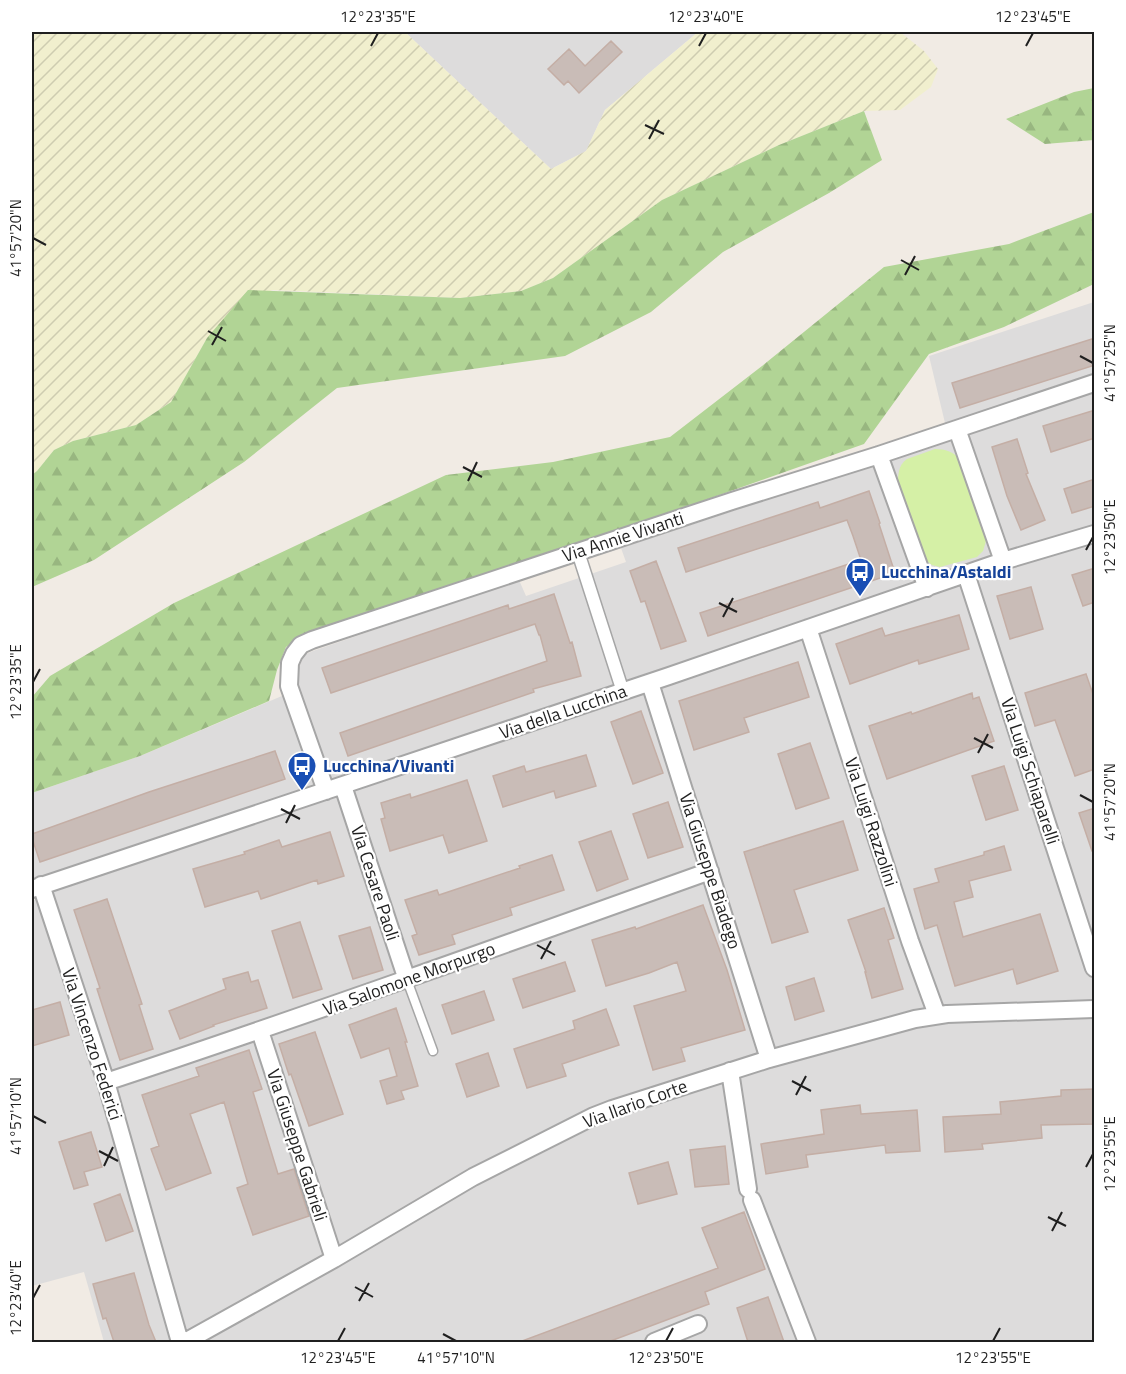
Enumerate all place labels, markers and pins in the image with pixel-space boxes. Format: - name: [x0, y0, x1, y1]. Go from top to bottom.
- bus stop icon: Lucchina/Astaldi: [844, 556, 876, 598]
- place label: Lucchina/Astaldi: [881, 558, 1011, 585]
- bus stop icon: Lucchina/Vivanti: [286, 750, 318, 792]
- place label: Lucchina/Vivanti: [323, 752, 454, 779]

